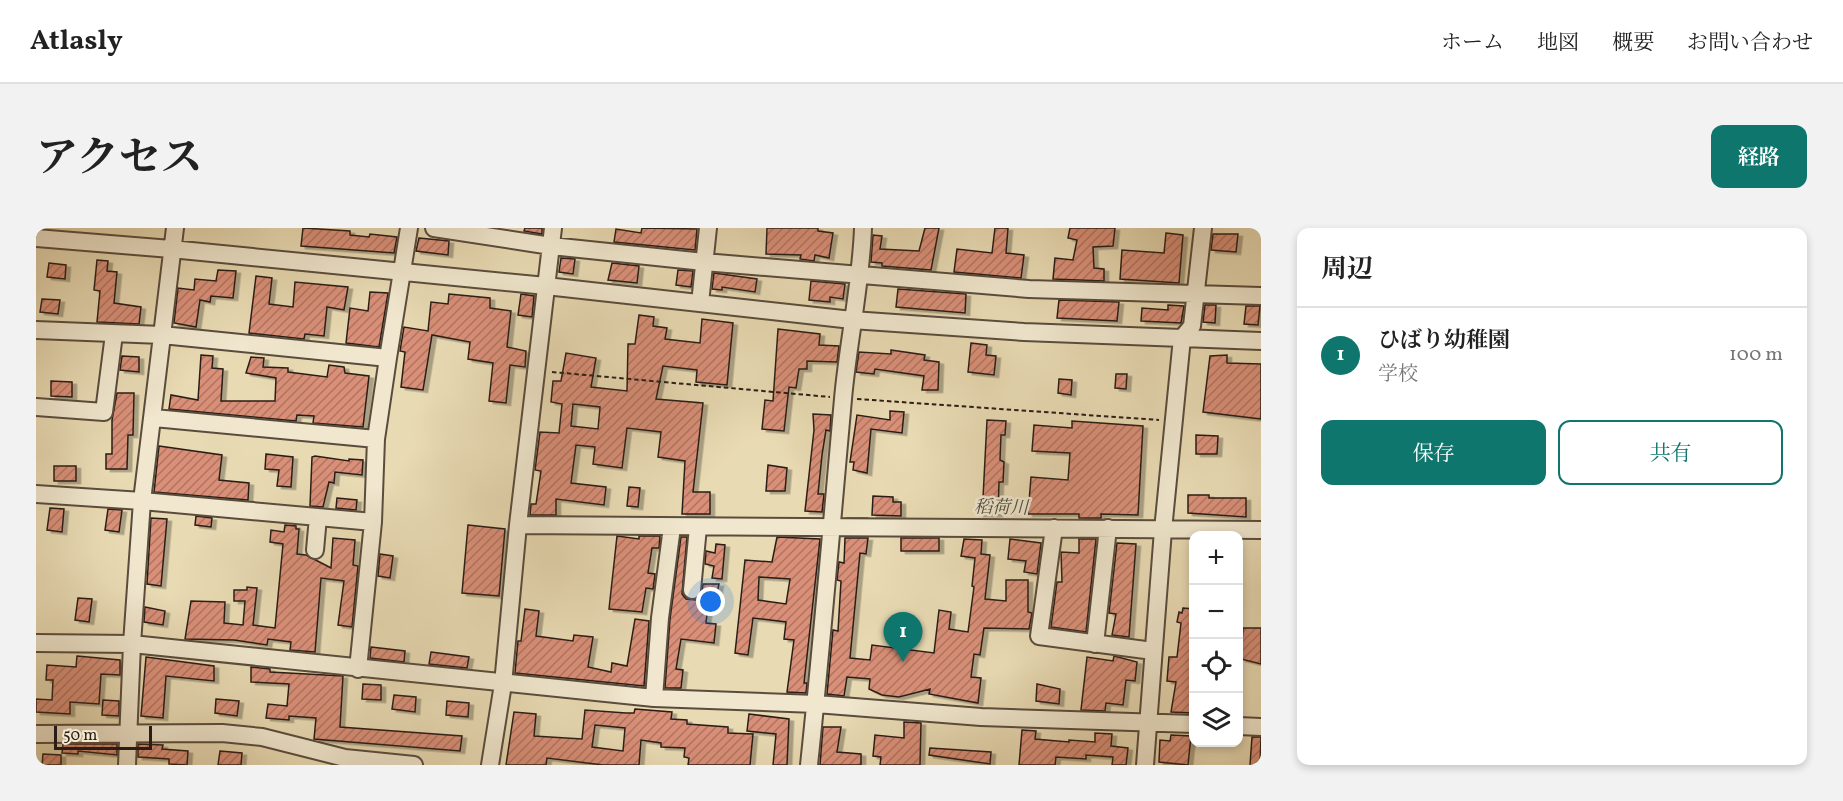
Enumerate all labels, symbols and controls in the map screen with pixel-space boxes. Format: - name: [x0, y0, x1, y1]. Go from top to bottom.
- text: Atlasly: [30, 22, 123, 61]
- text: ホーム: [1441, 29, 1504, 58]
- text: 地図: [1537, 29, 1579, 58]
- text: 概要: [1612, 29, 1654, 58]
- text: お問い合わせ: [1687, 29, 1813, 58]
- button: 経路: [1711, 125, 1807, 188]
- text: アクセス: [36, 131, 203, 190]
- text: 周辺: [1321, 252, 1373, 288]
- text: ひばり幼稚園: [1378, 326, 1510, 357]
- text: 1: [1336, 341, 1345, 369]
- text: 100 m: [1729, 341, 1783, 369]
- text: 学校: [1378, 361, 1418, 389]
- button: 保存: [1321, 420, 1546, 485]
- button: 共有: [1558, 420, 1783, 485]
- water label: 稻荷川: [974, 496, 1030, 522]
- map controls: [1189, 531, 1243, 747]
- button: +: [1189, 531, 1243, 585]
- button: −: [1189, 585, 1243, 639]
- your location: [696, 587, 725, 616]
- pin: 1: [884, 612, 922, 662]
- button: locate: [1189, 639, 1243, 693]
- button: layers: [1189, 693, 1243, 747]
- scale bar: [54, 723, 152, 750]
- text: 50 m: [63, 725, 97, 747]

